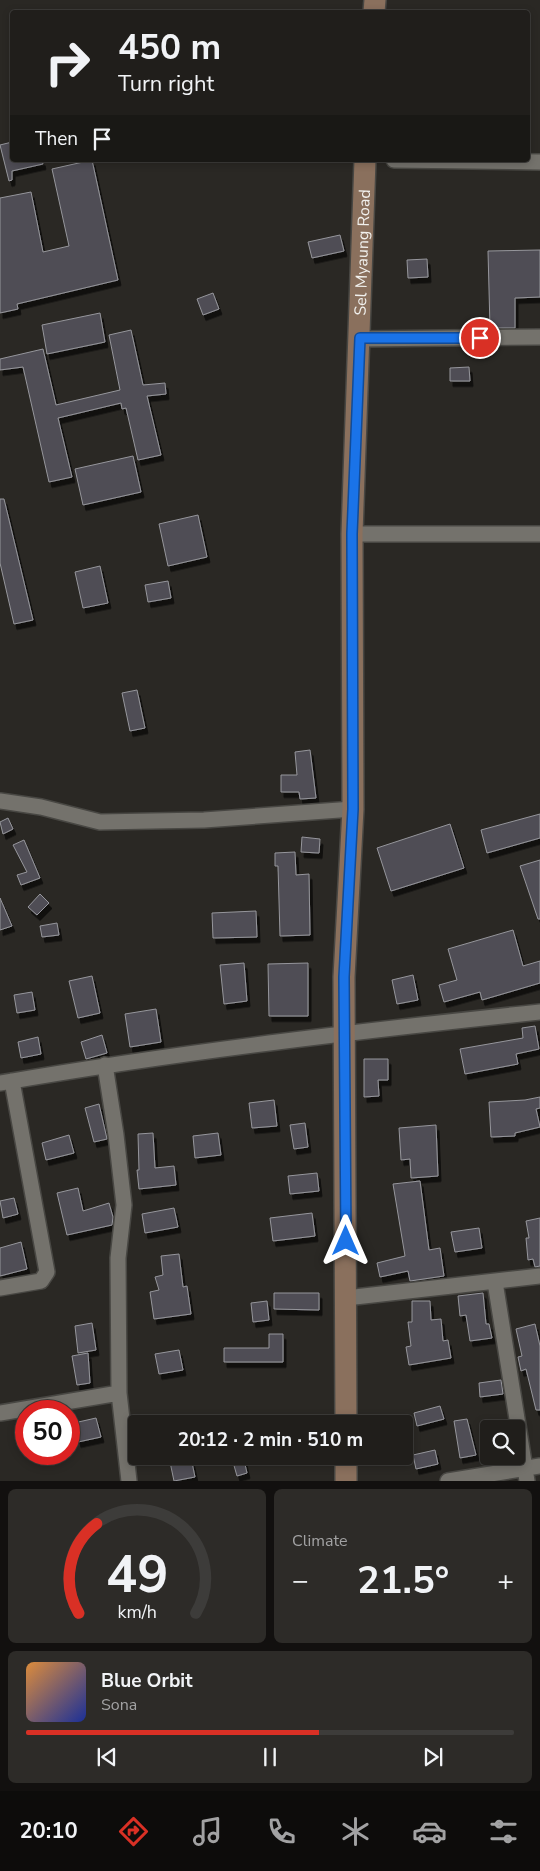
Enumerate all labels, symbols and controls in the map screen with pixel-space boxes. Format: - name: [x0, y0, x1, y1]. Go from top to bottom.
- text: 450 m: [118, 24, 221, 71]
- icon: right: [35, 30, 100, 95]
- text: Turn right: [118, 69, 214, 99]
- icon: arrive: [88, 125, 116, 153]
- text: Then: [35, 126, 78, 152]
- street label: Sel Myaung Road: [350, 189, 376, 316]
- pin: [459, 317, 501, 359]
- icon: arrive: [466, 324, 494, 352]
- position arrow: [319, 1214, 371, 1266]
- speed limit sign: 50: [15, 1400, 80, 1465]
- map controls: [480, 1420, 525, 1465]
- button: search: [480, 1420, 525, 1465]
- text: 20:12 · 2 min · 510 m: [178, 1427, 363, 1453]
- text: Climate: [292, 1530, 347, 1552]
- text: 49: [106, 1539, 168, 1610]
- text: 21.5°: [357, 1555, 449, 1606]
- text: −: [292, 1562, 309, 1600]
- text: +: [497, 1562, 514, 1600]
- text: km/h: [117, 1600, 157, 1624]
- text: Blue Orbit: [101, 1668, 192, 1694]
- text: Sona: [101, 1694, 137, 1716]
- icon: previous: [93, 1743, 121, 1771]
- icon: pause: [256, 1743, 284, 1771]
- icon: next: [419, 1743, 447, 1771]
- icon: directions: [116, 1814, 151, 1849]
- icon: music: [190, 1814, 225, 1849]
- icon: phone: [264, 1814, 299, 1849]
- icon: climate: [338, 1814, 373, 1849]
- icon: car: [412, 1814, 447, 1849]
- icon: filters: [486, 1814, 521, 1849]
- text: 20:10: [19, 1816, 78, 1846]

